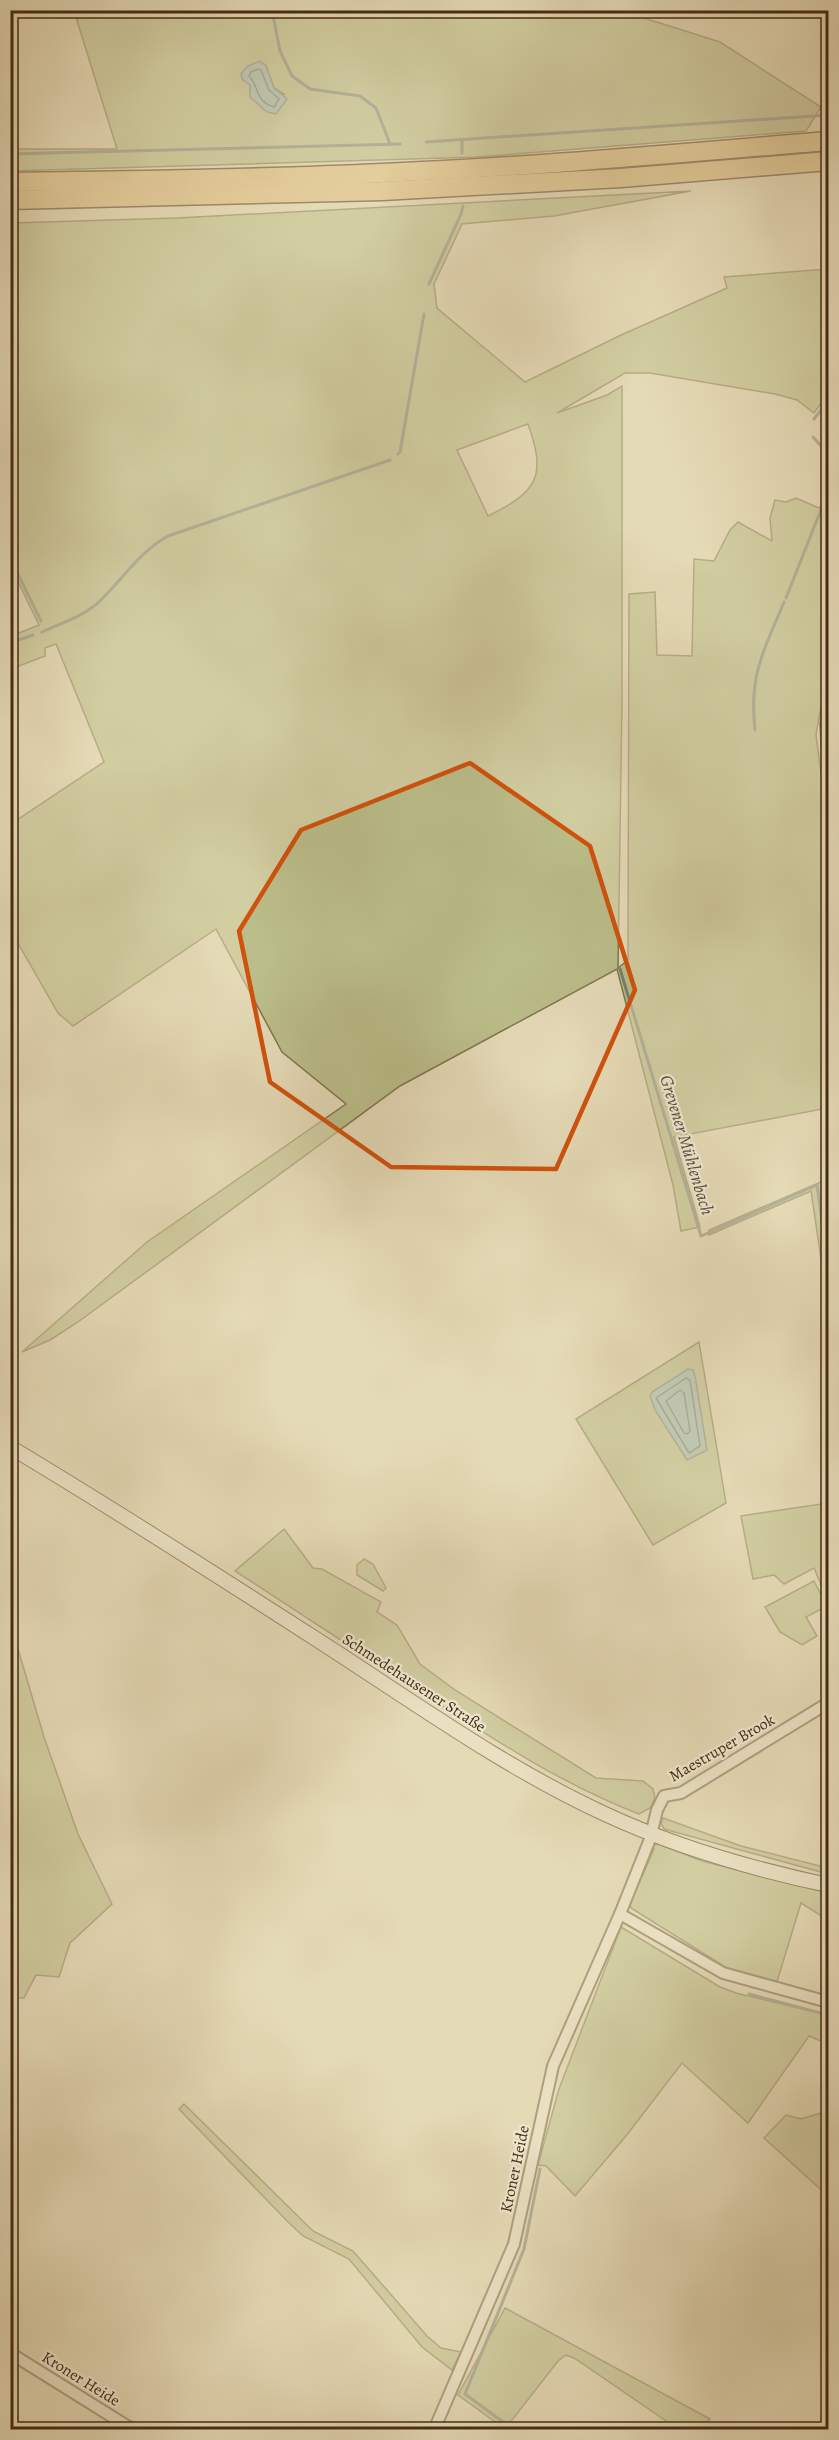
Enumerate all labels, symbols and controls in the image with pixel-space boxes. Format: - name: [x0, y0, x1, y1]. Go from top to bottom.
- water label: Grevener Mühlenbach: [654, 1072, 720, 1218]
- street label: Schmedehausener Straße: [338, 1628, 490, 1738]
- street label: Maestruper Brook: [665, 1709, 779, 1787]
- street label: Kroner Heide: [495, 2123, 535, 2215]
- street label: Kroner Heide: [38, 2346, 124, 2412]

